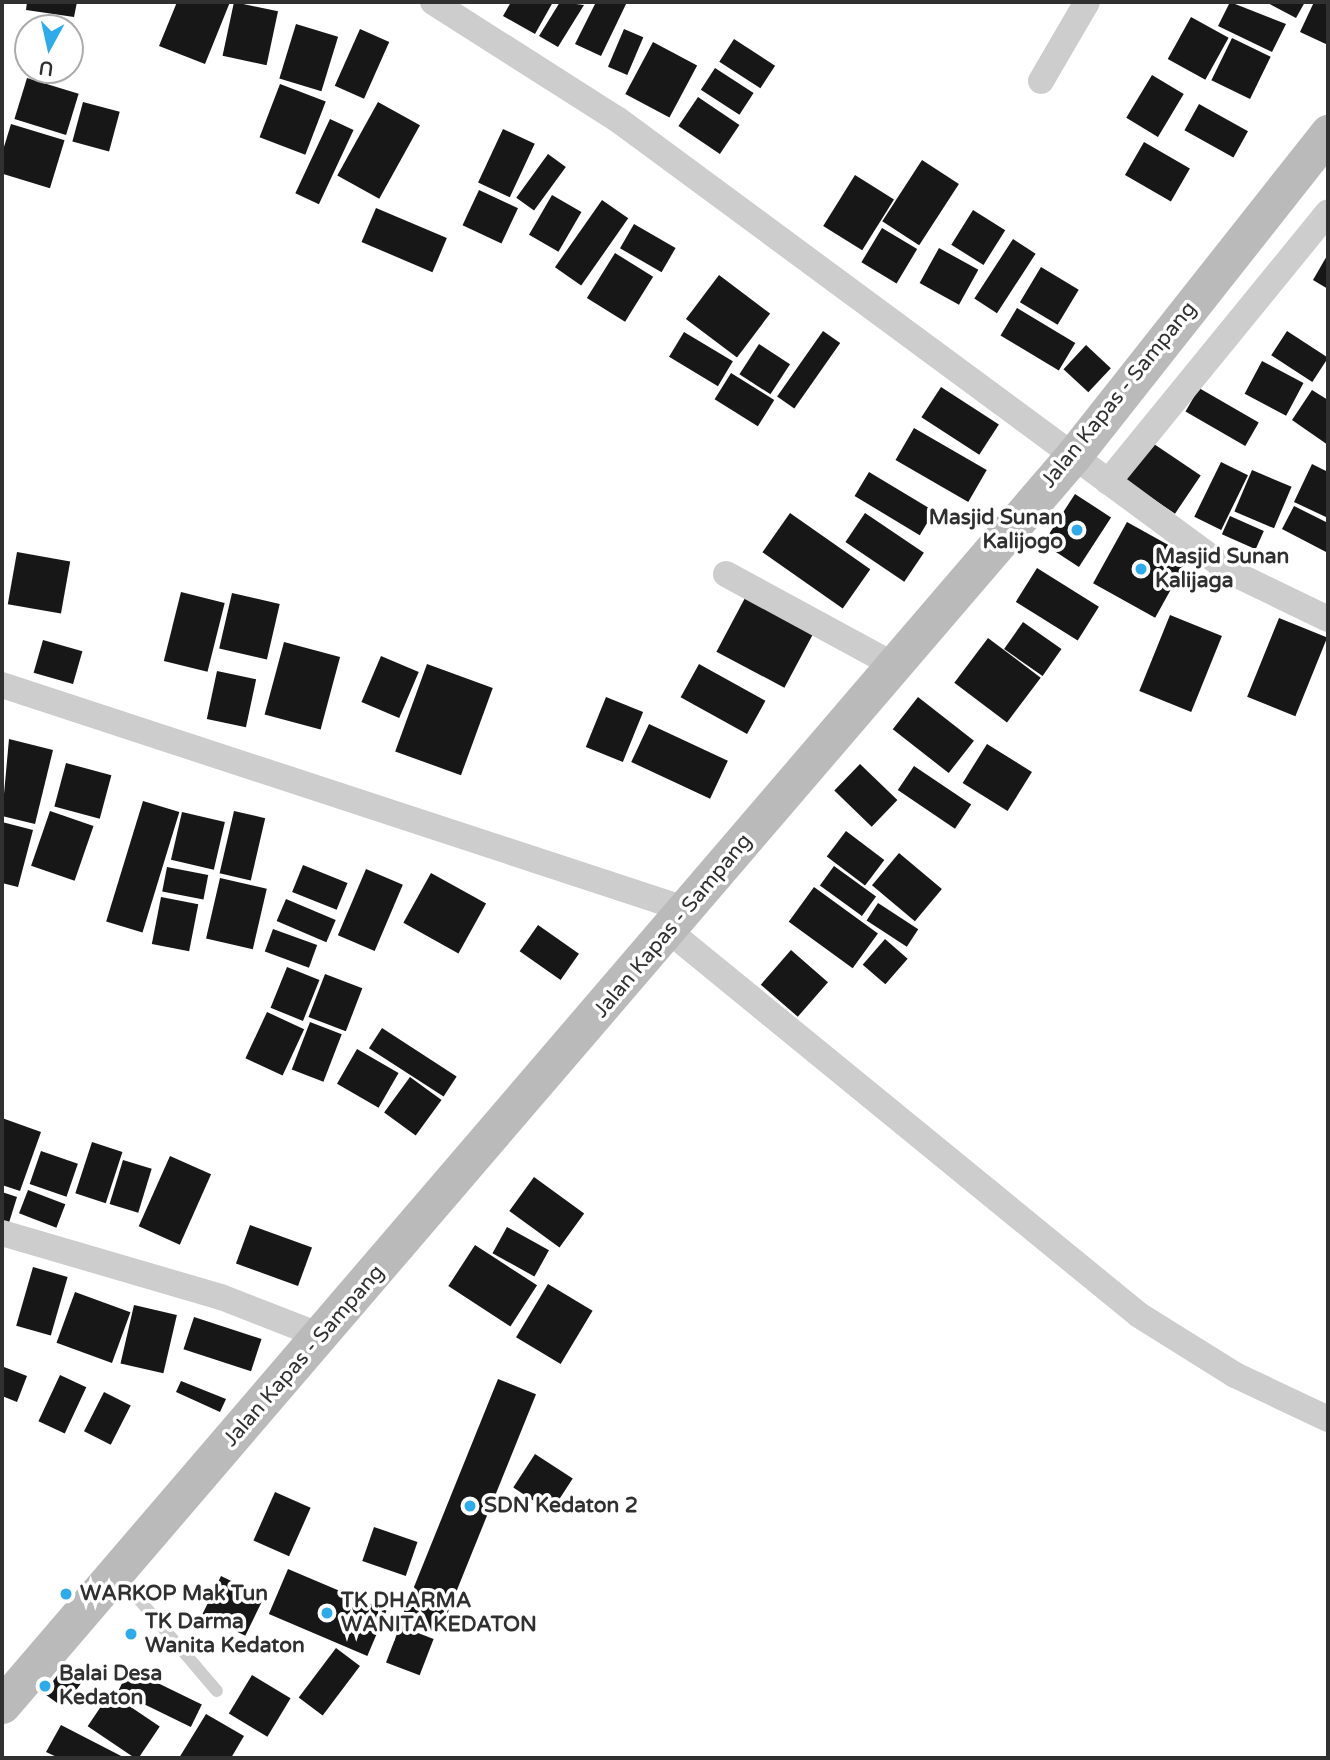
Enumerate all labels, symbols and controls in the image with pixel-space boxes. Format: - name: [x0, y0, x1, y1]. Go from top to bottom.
- north arrow: [14, 14, 84, 84]
- text: U: [38, 56, 55, 80]
- street label: Jalan Kapas - Sampang: [1036, 297, 1202, 493]
- place label: Masjid Sunan Kalijogo: [929, 505, 1063, 555]
- marker: Masjid Sunan Kalijogo: [1069, 522, 1085, 538]
- place label: Masjid Sunan Kalijaga: [1155, 544, 1289, 594]
- marker: Masjid Sunan Kalijaga: [1133, 561, 1149, 577]
- street label: Jalan Kapas - Sampang: [589, 829, 757, 1023]
- street label: Jalan Kapas - Sampang: [218, 1260, 390, 1452]
- place label: SDN Kedaton 2: [484, 1493, 638, 1519]
- marker: SDN Kedaton 2: [462, 1498, 478, 1514]
- place label: WARKOP Mak Tun: [80, 1581, 268, 1607]
- marker: WARKOP Mak Tun: [58, 1586, 74, 1602]
- place label: TK DHARMA WANITA KEDATON: [341, 1588, 537, 1638]
- marker: TK DHARMA WANITA KEDATON: [319, 1605, 335, 1621]
- place label: TK Darma Wanita Kedaton: [145, 1609, 305, 1659]
- marker: TK Darma Wanita Kedaton: [123, 1626, 139, 1642]
- place label: Balai Desa Kedaton: [59, 1661, 162, 1711]
- marker: Balai Desa Kedaton: [37, 1678, 53, 1694]

